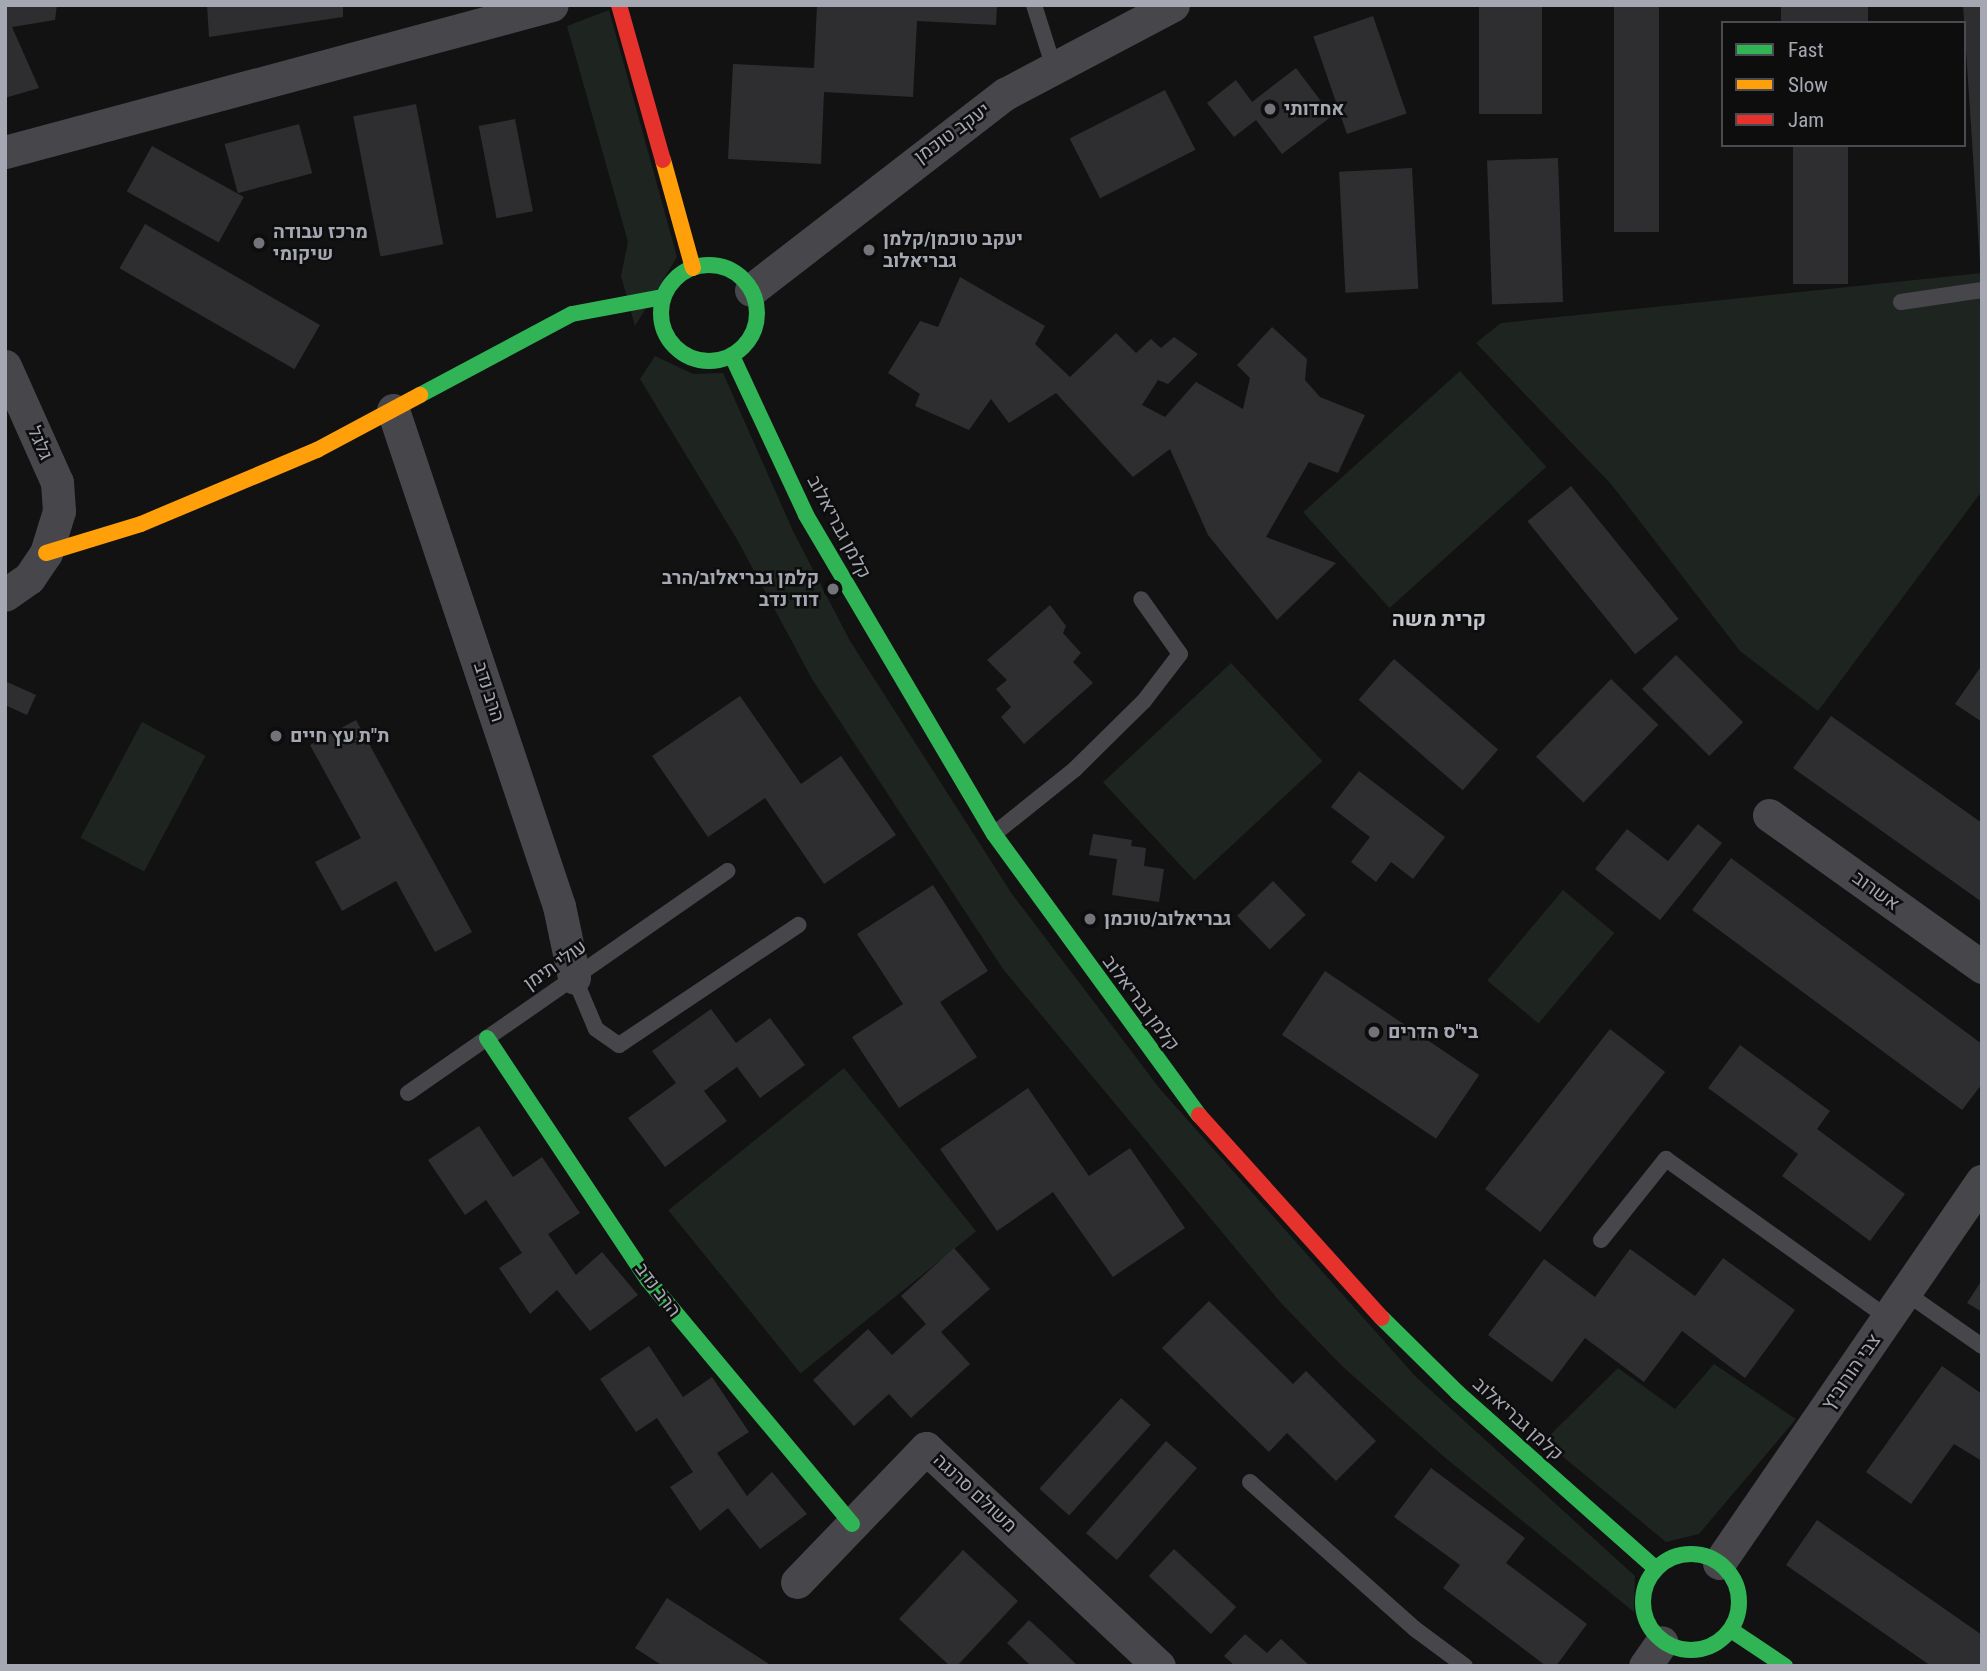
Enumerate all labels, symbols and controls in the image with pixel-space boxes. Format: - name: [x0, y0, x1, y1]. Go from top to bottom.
- legend: [1721, 21, 1966, 147]
- text: Fast: [1788, 38, 1824, 62]
- text: Slow: [1788, 73, 1828, 97]
- street label: יעקב טוכמן: [910, 98, 994, 168]
- place label: אחדותי: [1284, 98, 1344, 120]
- marker: אחדותי: [1262, 101, 1278, 117]
- text: Jam: [1788, 108, 1824, 132]
- place label: מרכז עבודה שיקומי: [273, 221, 368, 265]
- place label: יעקב טוכמן/קלמן גבריאלוב: [883, 228, 1023, 272]
- marker: מרכז עבודה שיקומי: [251, 235, 267, 251]
- marker: יעקב טוכמן/קלמן גבריאלוב: [861, 242, 877, 258]
- street label: גלגל: [23, 423, 57, 463]
- street label: קלמן גבריאלוב: [802, 472, 876, 582]
- place label: קלמן גבריאלוב/הרב דוד נדב: [662, 567, 819, 611]
- marker: קלמן גבריאלוב/הרב דוד נדב: [825, 581, 841, 597]
- district label: קרית משה: [1392, 606, 1486, 632]
- street label: הרב נדב: [469, 659, 509, 725]
- place label: ת"ת עץ חיים: [290, 725, 389, 747]
- marker: ת"ת עץ חיים: [268, 728, 284, 744]
- street label: אשרוב: [1848, 866, 1904, 916]
- place label: גבריאלוב/טוכמן: [1104, 908, 1231, 930]
- marker: גבריאלוב/טוכמן: [1082, 911, 1098, 927]
- street label: עולי תימן: [519, 935, 591, 995]
- street label: קלמן גבריאלוב: [1098, 951, 1184, 1055]
- place label: בי"ס הדרים: [1388, 1021, 1478, 1043]
- marker: בי"ס הדרים: [1366, 1024, 1382, 1040]
- street label: הרב נדב: [630, 1259, 686, 1321]
- street label: צבי הורוביץ: [1816, 1329, 1886, 1415]
- street label: קלמן גבריאלוב: [1468, 1373, 1568, 1465]
- street label: משולם סרנגה: [929, 1449, 1021, 1537]

